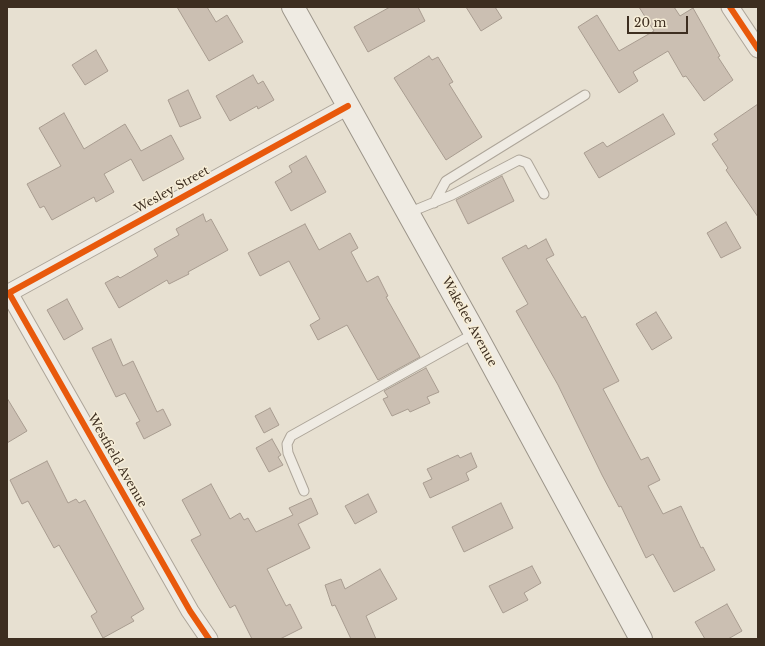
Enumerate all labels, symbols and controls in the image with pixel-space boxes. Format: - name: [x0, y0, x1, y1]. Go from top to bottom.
- scale bar: [629, 8, 690, 34]
- text: 20 m: [634, 15, 666, 30]
- street label: Wesley Street: [132, 164, 212, 216]
- street label: Wakelee Avenue: [438, 275, 500, 369]
- street label: Westfield Avenue: [84, 412, 150, 510]

